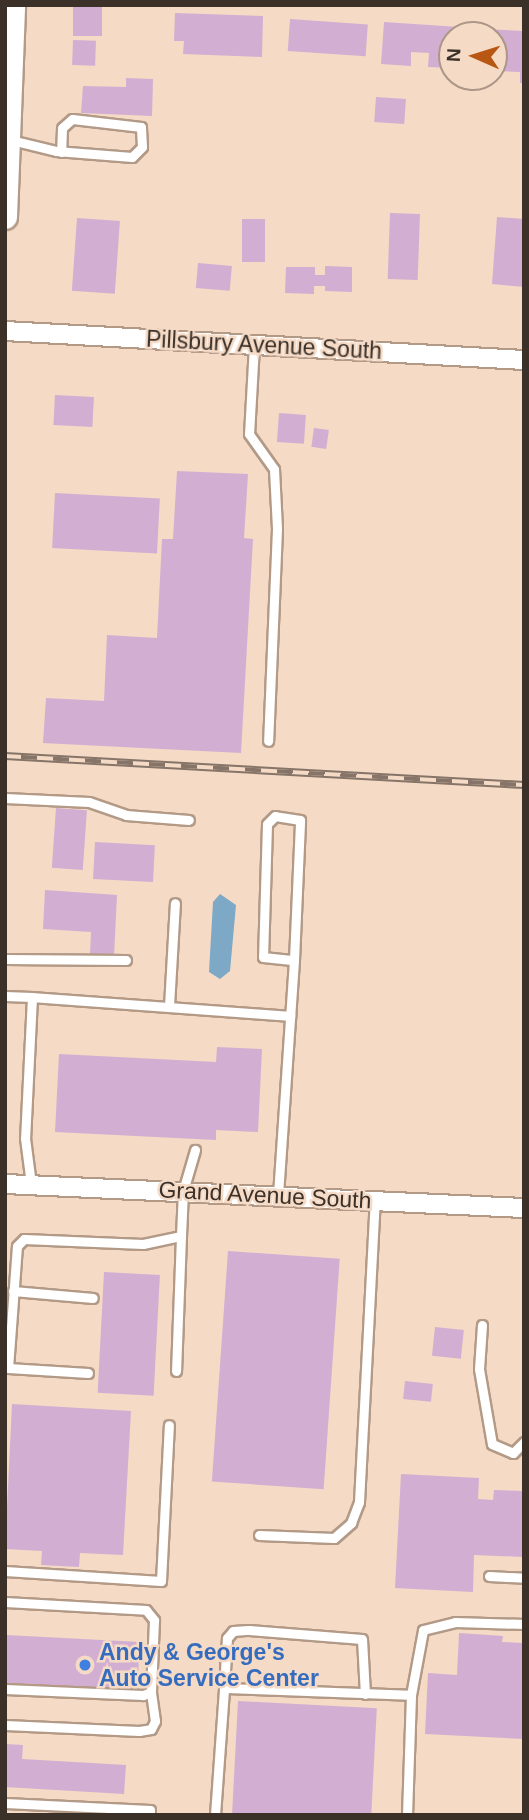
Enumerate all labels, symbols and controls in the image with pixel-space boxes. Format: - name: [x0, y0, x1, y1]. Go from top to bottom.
- north arrow: [438, 21, 508, 91]
- text: N: [443, 48, 464, 62]
- street label: Pillsbury Avenue South: [145, 325, 383, 365]
- street label: Grand Avenue South: [157, 1176, 373, 1214]
- place label: Andy & George's Auto Service Center: [99, 1638, 319, 1692]
- marker: Andy & George's Auto Service Center: [77, 1657, 93, 1673]

